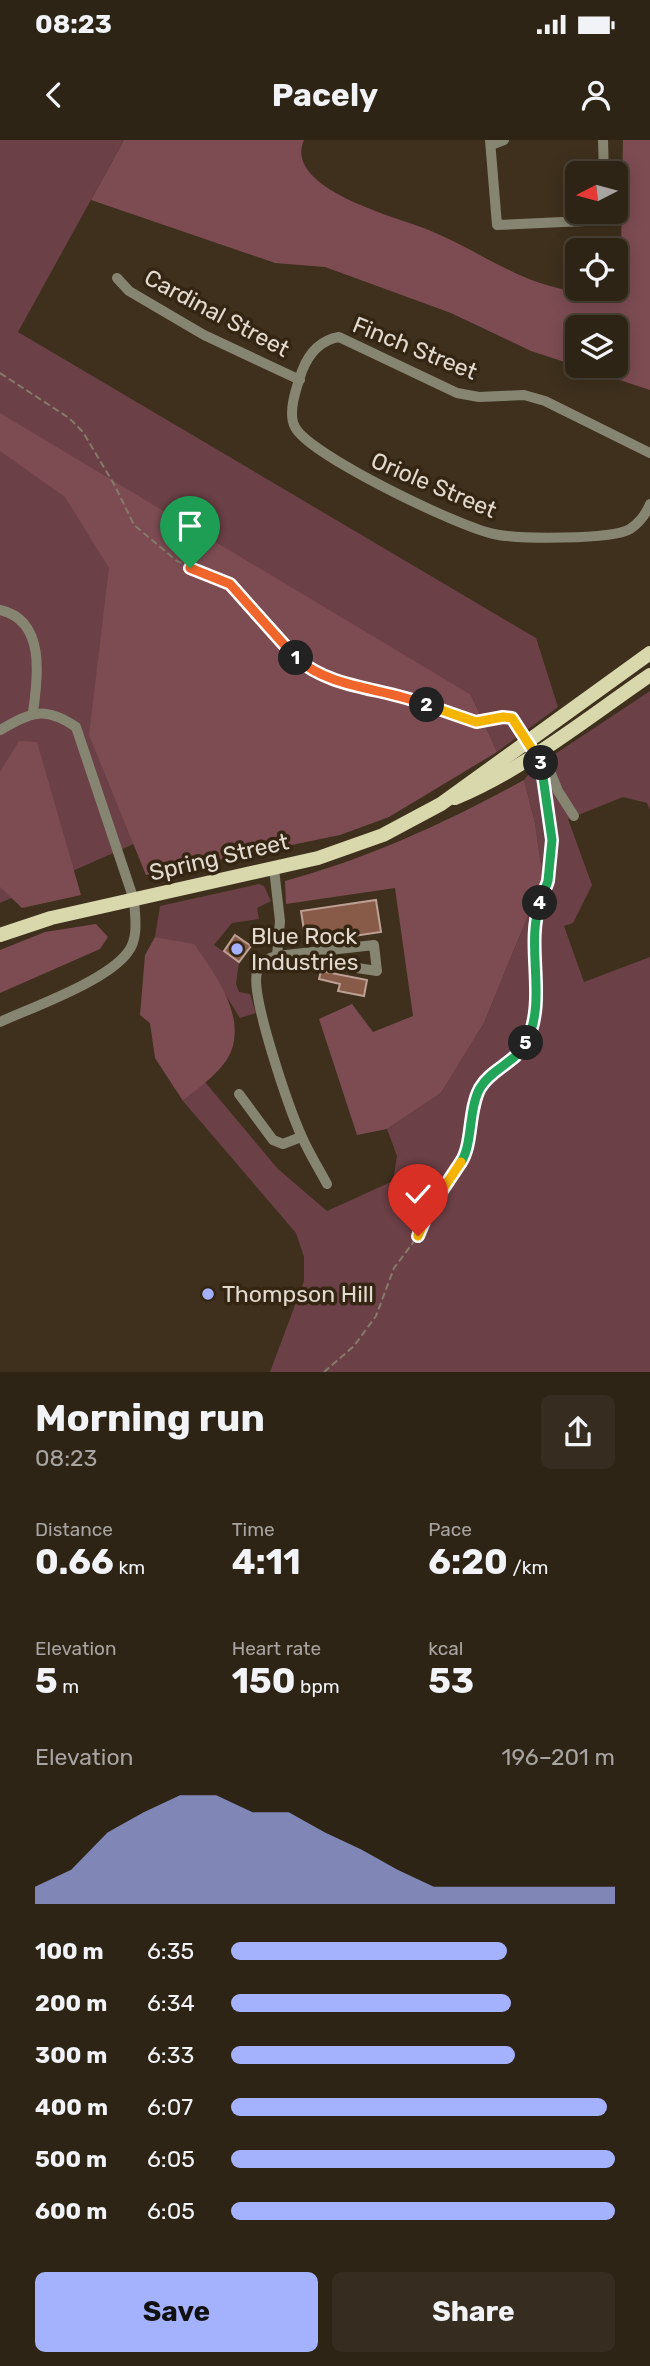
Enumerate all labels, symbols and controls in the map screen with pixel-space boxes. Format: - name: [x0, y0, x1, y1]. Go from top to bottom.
- text: 08:23: [35, 9, 112, 40]
- icon: back: [35, 76, 73, 114]
- text: Pacely: [272, 76, 378, 114]
- icon: person: [577, 76, 615, 114]
- north arrow: [565, 161, 628, 224]
- map controls: [565, 161, 628, 378]
- button: locate: [565, 238, 628, 301]
- street label: Cardinal Street: [140, 263, 294, 363]
- street label: Finch Street: [349, 310, 481, 386]
- button: layers: [565, 315, 628, 378]
- street label: Oriole Street: [367, 446, 501, 524]
- pin: [160, 496, 220, 568]
- icon: arrive: [171, 507, 209, 545]
- pin: 1: [278, 640, 314, 676]
- text: 1: [291, 646, 300, 669]
- pin: 2: [410, 688, 444, 722]
- text: 2: [420, 693, 433, 716]
- pin: 3: [524, 746, 558, 780]
- text: 3: [534, 751, 547, 774]
- street label: Spring Street: [147, 827, 291, 887]
- pin: 4: [522, 886, 558, 920]
- text: 4: [533, 891, 546, 914]
- place label: Blue Rock Industries: [251, 922, 358, 976]
- marker: Blue Rock Industries: [229, 941, 245, 957]
- pin: 5: [508, 1026, 544, 1060]
- text: 5: [519, 1031, 532, 1054]
- pin: [388, 1164, 448, 1236]
- icon: check: [399, 1175, 437, 1213]
- place label: Thompson Hill: [222, 1280, 374, 1308]
- marker: Thompson Hill: [200, 1286, 216, 1302]
- text: Morning run: [35, 1395, 265, 1441]
- button: share: [541, 1395, 615, 1469]
- text: 08:23: [35, 1444, 97, 1472]
- text: Distance: [35, 1518, 113, 1541]
- text: Time: [232, 1518, 275, 1541]
- text: Pace: [428, 1518, 472, 1541]
- text: 0.66: [35, 1541, 114, 1583]
- text: 4:11: [232, 1541, 301, 1583]
- text: 6:20: [428, 1541, 508, 1583]
- text: km: [114, 1556, 145, 1579]
- text: /km: [508, 1556, 548, 1579]
- text: Elevation: [35, 1637, 116, 1660]
- text: Heart rate: [232, 1637, 321, 1660]
- text: kcal: [428, 1637, 463, 1660]
- text: 5: [35, 1660, 58, 1702]
- text: 150: [232, 1660, 295, 1702]
- text: 53: [428, 1660, 474, 1702]
- text: m: [58, 1675, 79, 1698]
- text: bpm: [295, 1675, 340, 1698]
- text: Elevation: [35, 1743, 134, 1771]
- text: 196–201 m: [502, 1743, 615, 1771]
- text: 100 m: [35, 1937, 104, 1965]
- text: 6:35: [147, 1937, 194, 1965]
- text: 200 m: [35, 1989, 107, 2017]
- text: 6:34: [147, 1989, 195, 2017]
- text: 300 m: [35, 2041, 107, 2069]
- text: 6:33: [147, 2041, 194, 2069]
- text: 400 m: [35, 2093, 108, 2121]
- text: 6:07: [147, 2093, 193, 2121]
- text: 500 m: [35, 2145, 107, 2173]
- text: 6:05: [147, 2145, 195, 2173]
- text: 600 m: [35, 2197, 107, 2225]
- text: 6:05: [147, 2197, 195, 2225]
- button: Save: [35, 2272, 318, 2352]
- button: Share: [332, 2272, 615, 2352]

